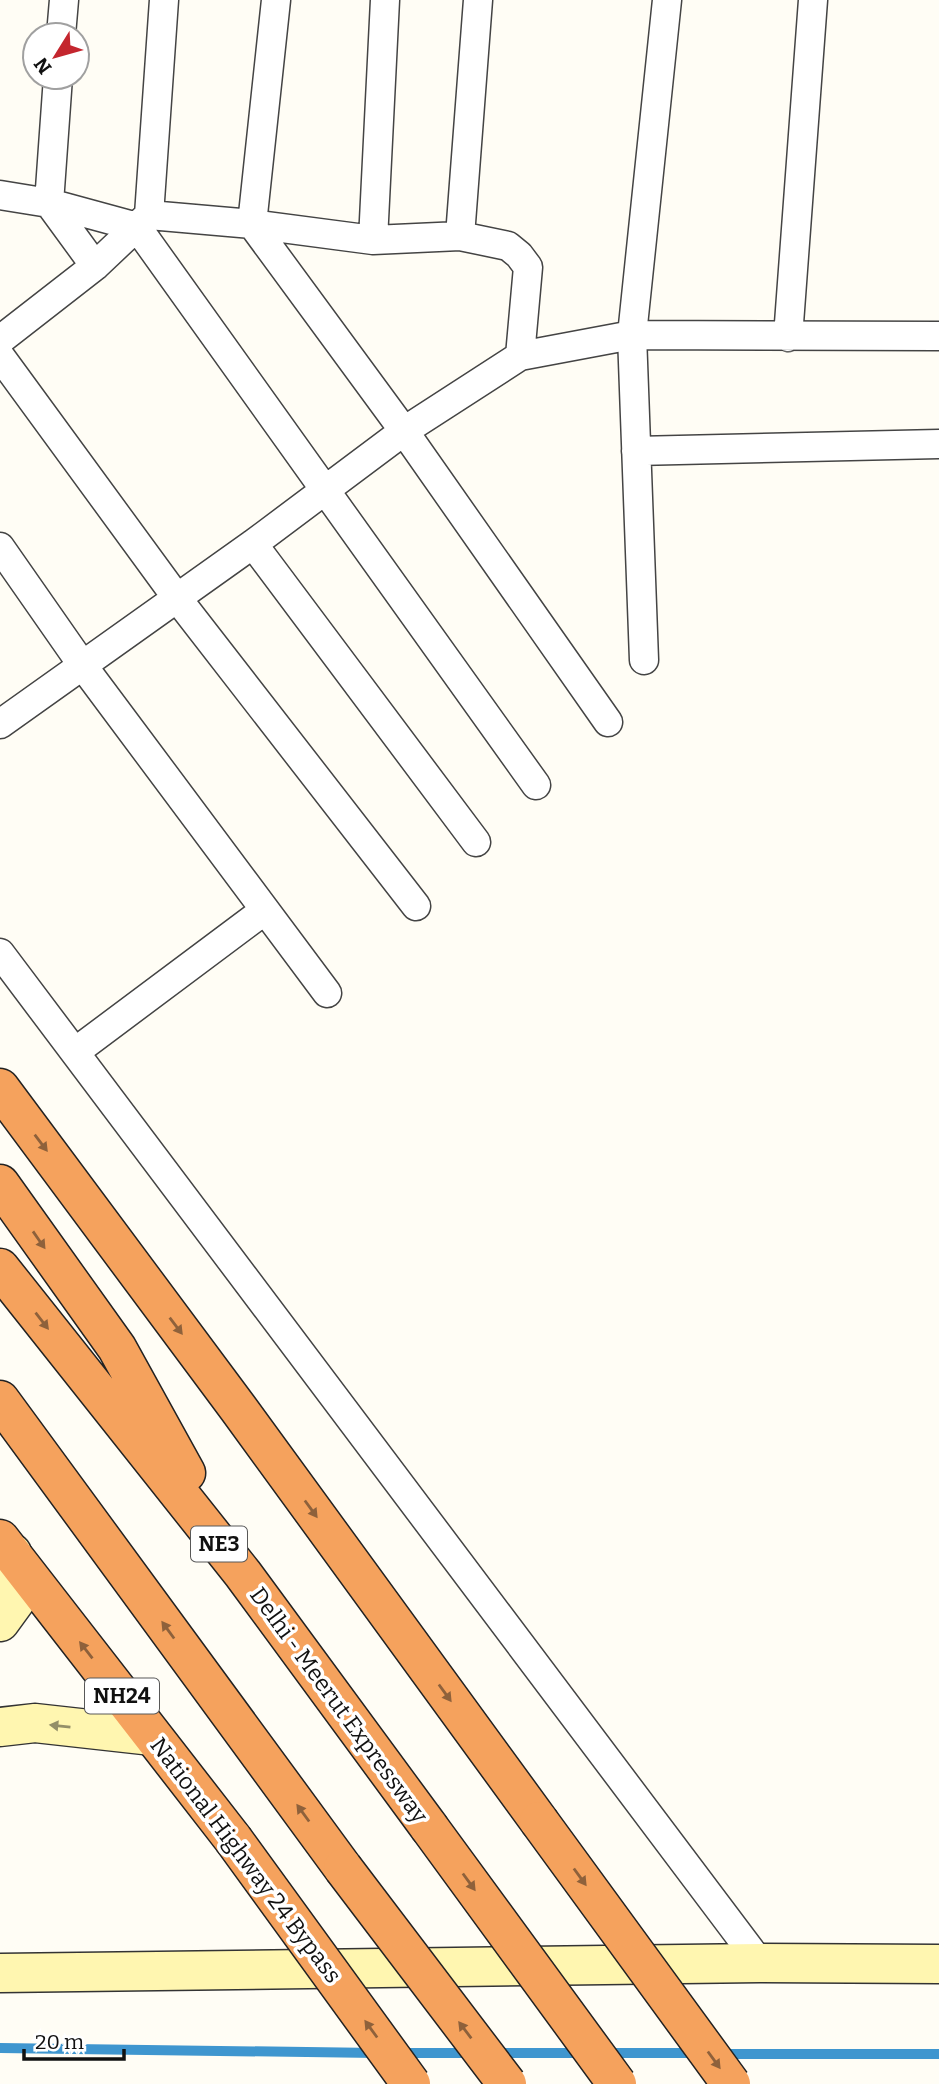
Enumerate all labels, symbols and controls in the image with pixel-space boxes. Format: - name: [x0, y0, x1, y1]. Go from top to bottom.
- north arrow: [21, 21, 91, 91]
- text: N: [29, 53, 56, 79]
- one-way arrow: [33, 1134, 47, 1152]
- one-way arrow: [32, 1231, 46, 1249]
- one-way arrow: [35, 1312, 50, 1330]
- one-way arrow: [169, 1316, 184, 1334]
- one-way arrow: [304, 1500, 318, 1518]
- road number: NE3: [191, 1526, 247, 1562]
- street label: Delhi - Meerut Expressway: [244, 1582, 434, 1829]
- one-way arrow: [161, 1621, 175, 1639]
- one-way arrow: [79, 1641, 94, 1659]
- road number: NH24: [85, 1678, 159, 1714]
- one-way arrow: [438, 1683, 452, 1702]
- one-way arrow: [49, 1720, 71, 1731]
- street label: National Highway 24 Bypass: [144, 1732, 348, 1988]
- one-way arrow: [295, 1805, 310, 1823]
- one-way arrow: [572, 1867, 587, 1885]
- one-way arrow: [462, 1873, 476, 1891]
- scale bar: [24, 2018, 124, 2062]
- one-way arrow: [364, 2020, 378, 2038]
- one-way arrow: [458, 2021, 473, 2039]
- text: 20 m: [35, 2029, 84, 2055]
- one-way arrow: [707, 2051, 721, 2069]

